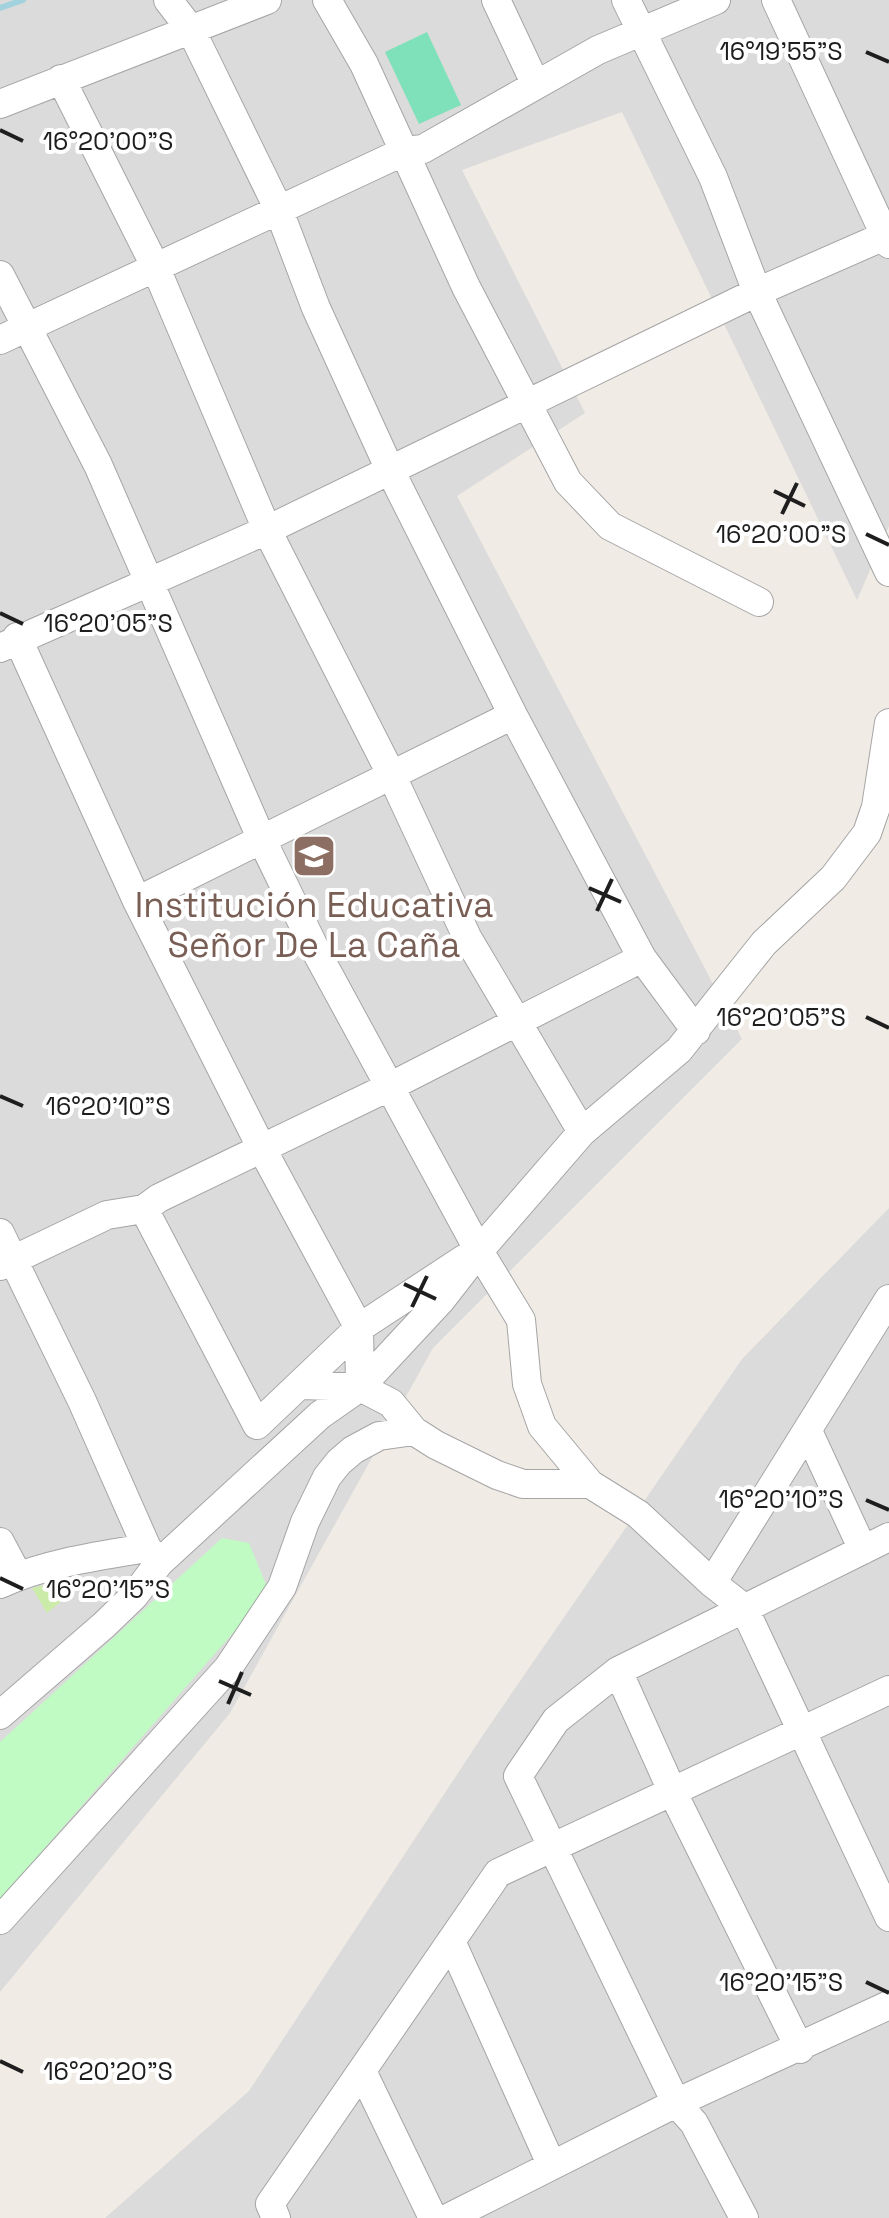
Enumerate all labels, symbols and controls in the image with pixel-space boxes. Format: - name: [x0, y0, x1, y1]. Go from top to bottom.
- text: 16°19'55"S: [719, 35, 843, 67]
- text: 16°20'00"S: [43, 125, 173, 157]
- text: 16°20'00"S: [716, 518, 846, 550]
- text: 16°20'05"S: [43, 607, 173, 639]
- school or university icon: Institución Educativa Señor De La Caña: [291, 833, 337, 879]
- place label: Institución Educativa Señor De La Caña: [135, 883, 493, 967]
- text: 16°20'05"S: [716, 1001, 846, 1033]
- text: 16°20'10"S: [45, 1090, 171, 1122]
- text: 16°20'10"S: [718, 1483, 844, 1515]
- text: 16°20'15"S: [46, 1573, 170, 1605]
- text: 16°20'15"S: [719, 1966, 843, 1998]
- text: 16°20'20"S: [43, 2055, 173, 2087]

